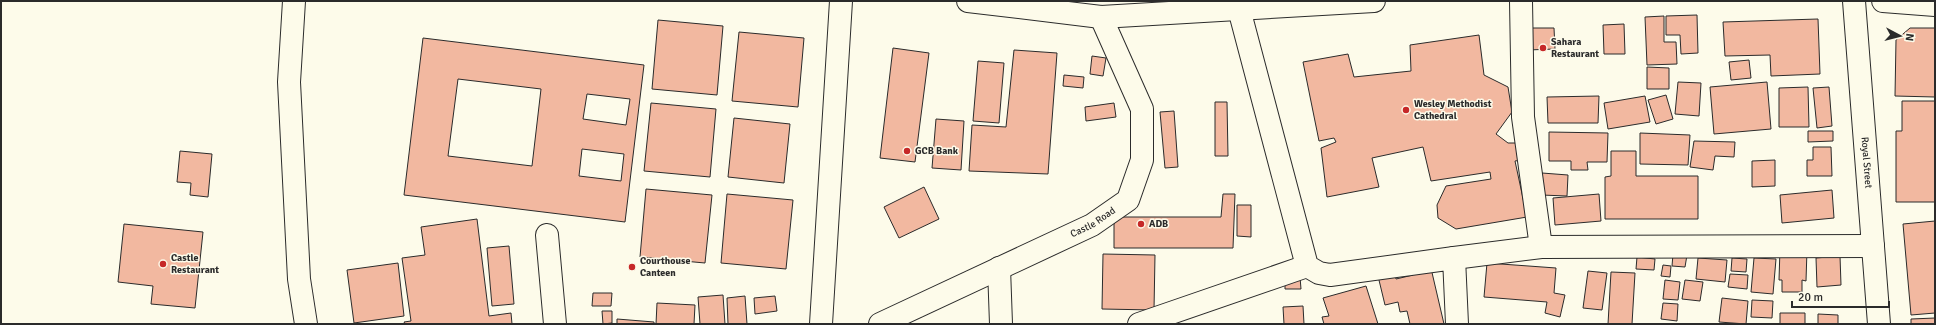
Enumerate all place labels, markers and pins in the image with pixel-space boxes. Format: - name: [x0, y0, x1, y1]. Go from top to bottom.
- place label: Sahara Restaurant: [1551, 36, 1599, 60]
- marker: Sahara Restaurant: [1538, 43, 1548, 53]
- place label: Wesley Methodist Cathedral: [1414, 98, 1492, 122]
- marker: Wesley Methodist Cathedral: [1401, 105, 1411, 115]
- place label: GCB Bank: [915, 145, 959, 157]
- marker: GCB Bank: [902, 146, 912, 156]
- place label: ADB: [1149, 218, 1168, 230]
- marker: ADB: [1136, 219, 1146, 229]
- place label: Castle Restaurant: [171, 252, 219, 276]
- place label: Courthouse Canteen: [640, 255, 690, 279]
- marker: Castle Restaurant: [158, 259, 168, 269]
- marker: Courthouse Canteen: [627, 262, 637, 272]

